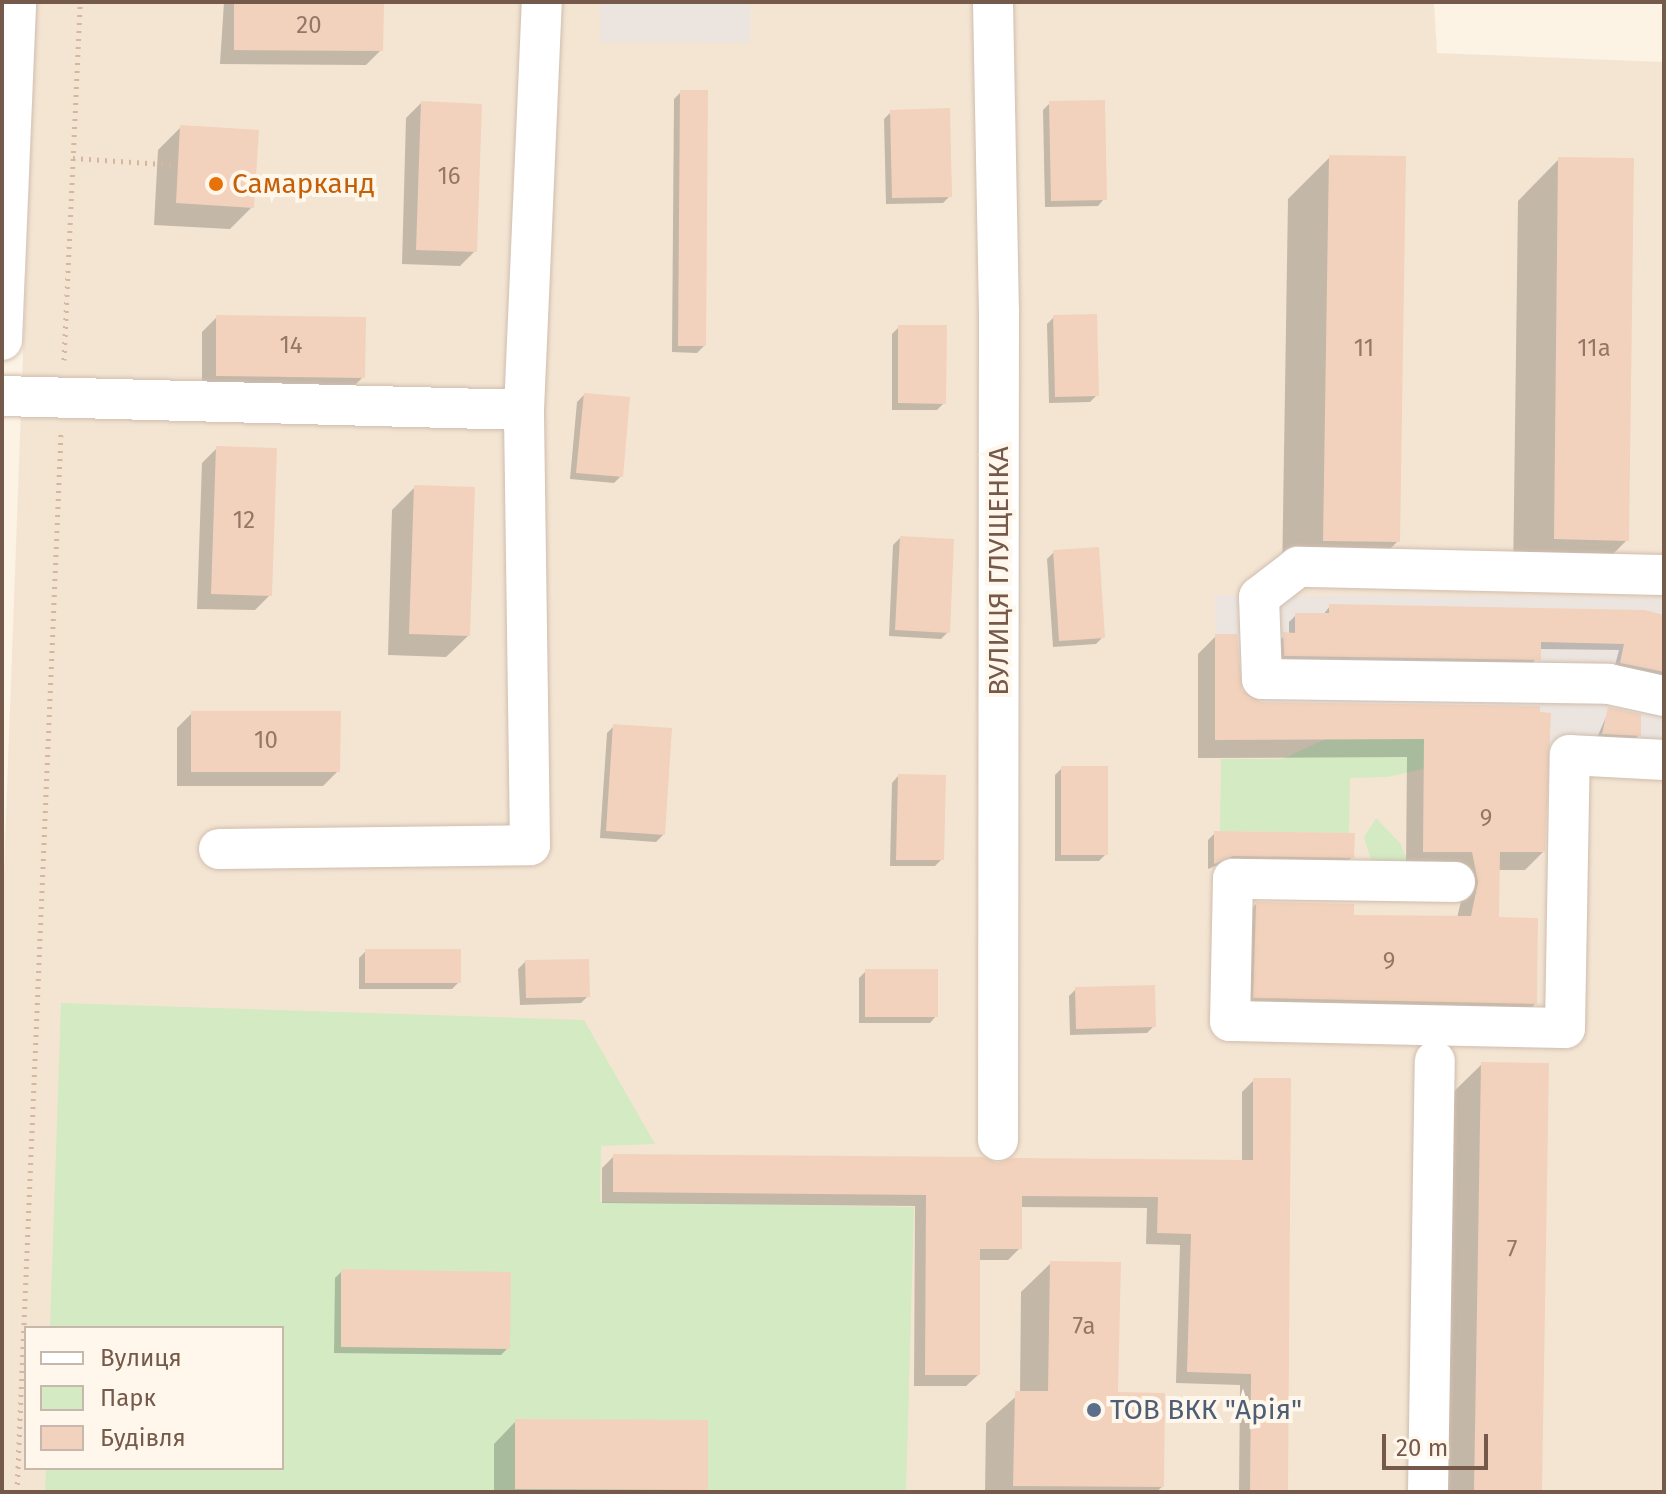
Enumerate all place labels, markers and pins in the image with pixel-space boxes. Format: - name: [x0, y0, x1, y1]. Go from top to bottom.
- place label: Самарканд: [232, 167, 375, 201]
- marker: Самарканд: [207, 175, 225, 193]
- place label: ТОВ ВКК "Арія": [1110, 1393, 1302, 1427]
- marker: ТОВ ВКК "Арія": [1085, 1401, 1103, 1419]

